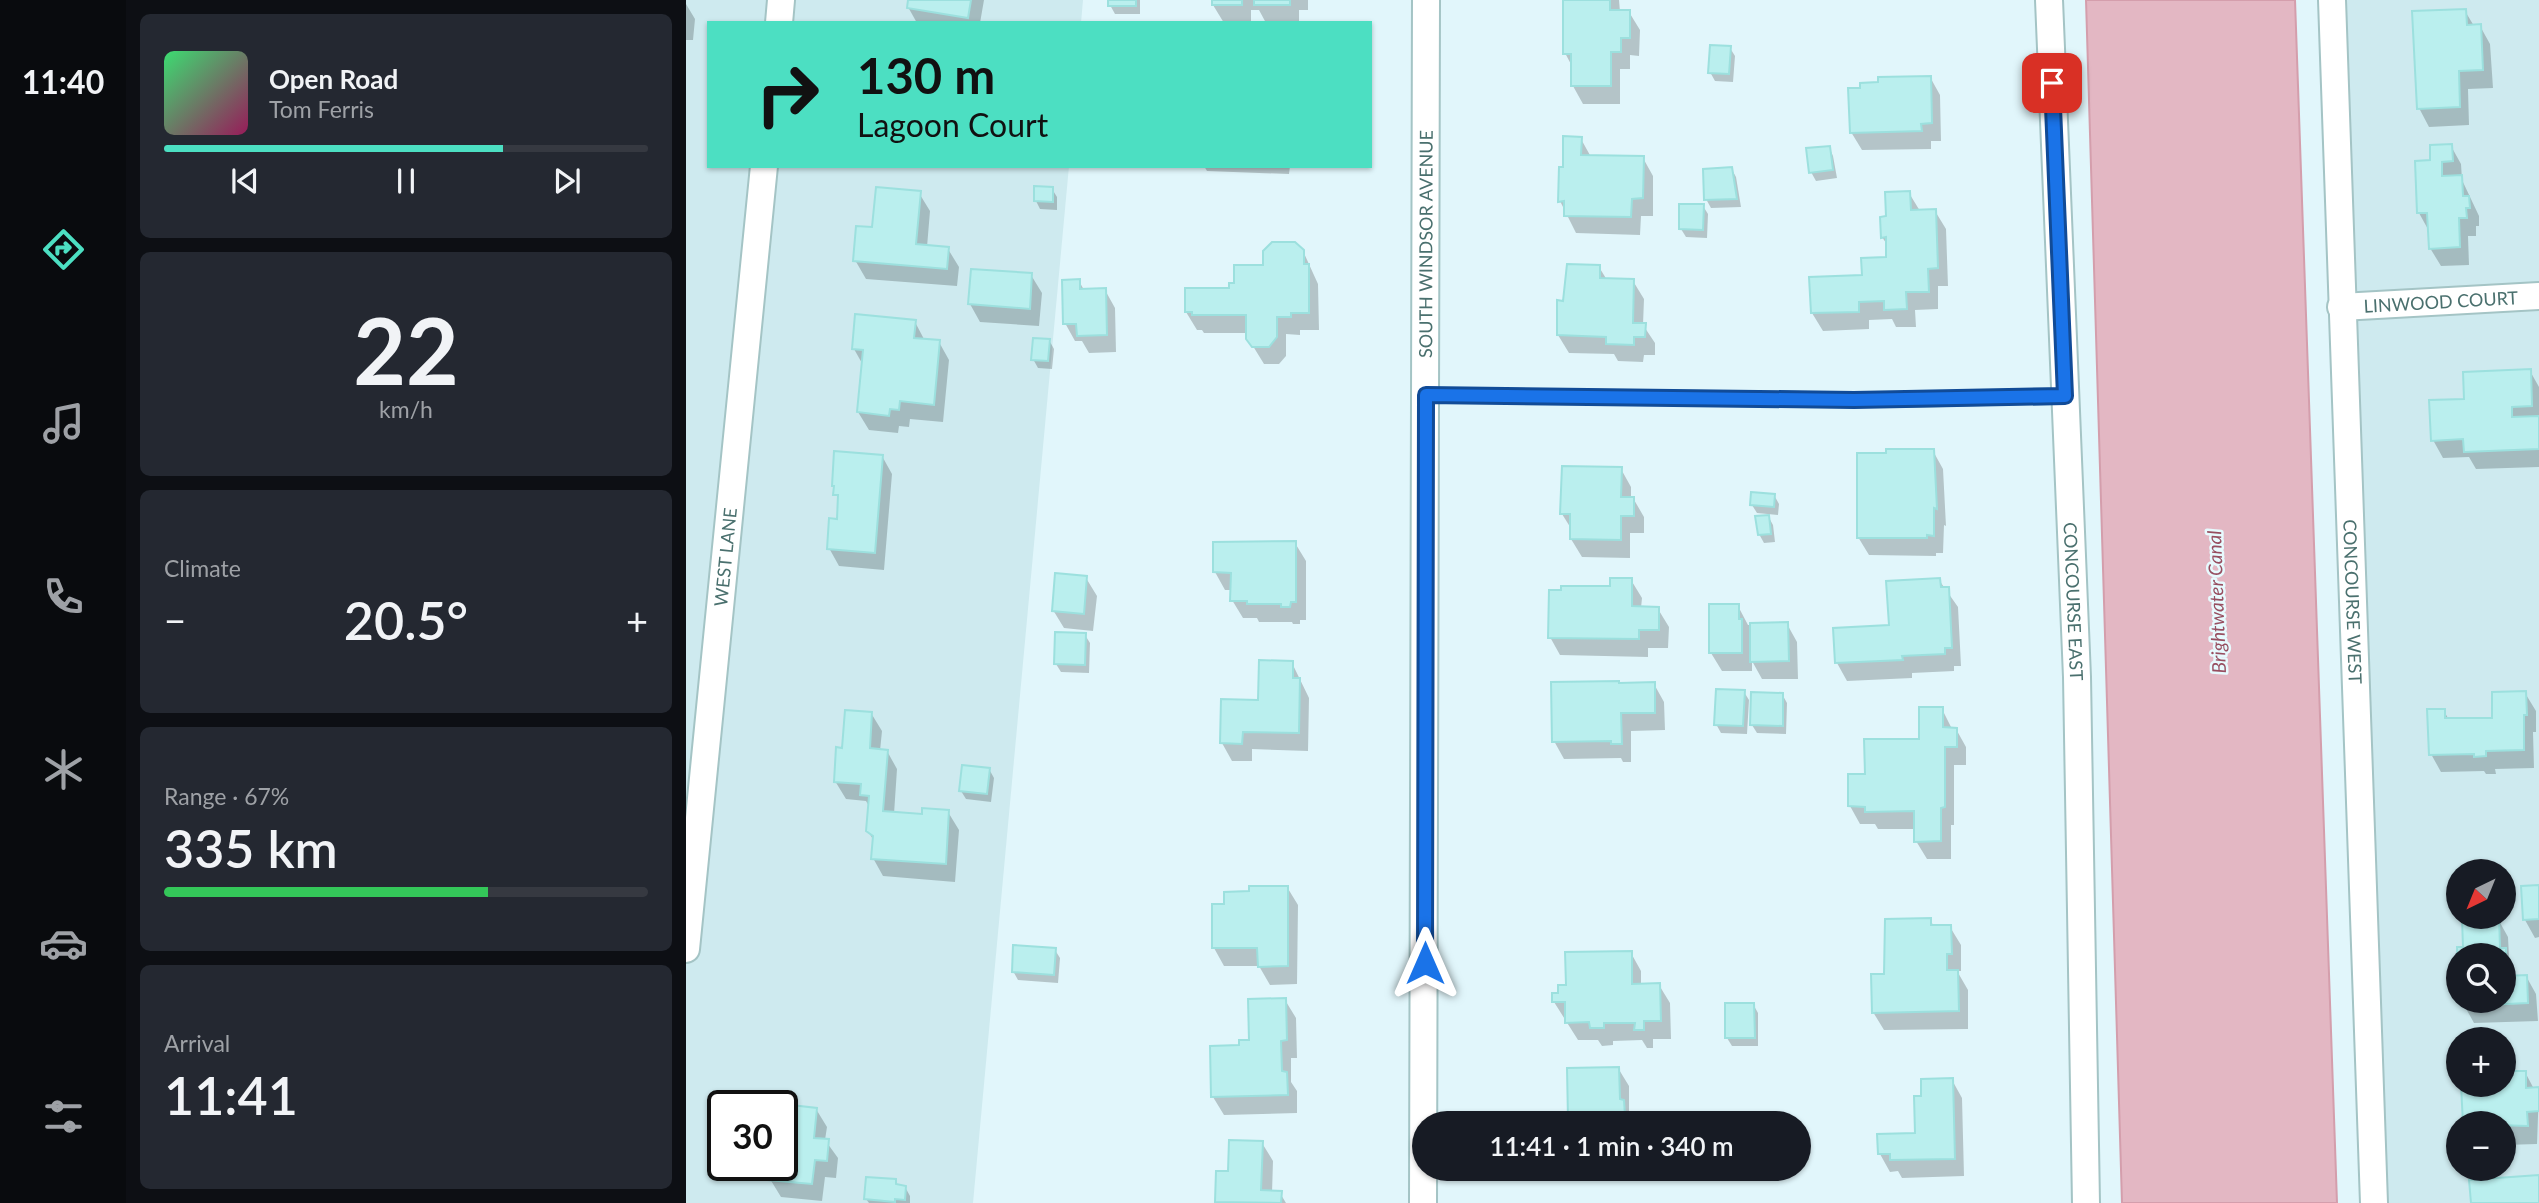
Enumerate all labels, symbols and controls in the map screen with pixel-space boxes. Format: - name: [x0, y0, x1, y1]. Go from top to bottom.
- text: 130 m: [857, 46, 995, 104]
- icon: right: [742, 49, 833, 140]
- pin: [2022, 53, 2082, 113]
- text: 11:40: [22, 62, 104, 101]
- text: Open Road: [269, 63, 398, 95]
- icon: arrive: [2033, 64, 2071, 102]
- text: Tom Ferris: [269, 95, 374, 123]
- text: Lagoon Court: [857, 105, 1048, 144]
- street label: SOUTH WINDSOR AVENUE: [1414, 130, 1437, 358]
- icon: previous: [226, 162, 264, 200]
- icon: pause: [387, 162, 425, 200]
- icon: next: [548, 162, 586, 200]
- icon: directions: [39, 225, 88, 274]
- street label: LINWOOD COURT: [2363, 286, 2519, 317]
- text: 22: [353, 295, 459, 404]
- text: km/h: [379, 395, 433, 423]
- icon: music: [39, 399, 88, 448]
- street label: WEST LANE: [709, 507, 741, 607]
- street label: CONCOURSE WEST: [2339, 519, 2367, 685]
- street label: CONCOURSE EAST: [2060, 522, 2088, 681]
- water label: Brightwater Canal: [2202, 530, 2230, 674]
- text: Climate: [164, 554, 241, 582]
- icon: phone: [39, 572, 88, 621]
- text: 20.5°: [344, 589, 468, 651]
- text: −: [164, 597, 186, 643]
- text: +: [626, 597, 648, 643]
- icon: climate: [39, 745, 88, 794]
- text: Range · 67%: [164, 782, 289, 810]
- text: 335 km: [164, 817, 338, 879]
- north arrow: [2446, 859, 2516, 929]
- map controls: [2446, 859, 2516, 1181]
- icon: car: [39, 919, 88, 968]
- position arrow: [1388, 926, 1462, 1000]
- button: search: [2446, 943, 2516, 1013]
- button: +: [2446, 1027, 2516, 1097]
- text: Arrival: [164, 1029, 230, 1057]
- text: 11:41: [164, 1064, 298, 1126]
- speed limit sign: 30: [707, 1090, 798, 1181]
- icon: filters: [39, 1092, 88, 1141]
- button: −: [2446, 1111, 2516, 1181]
- text: 11:41 · 1 min · 340 m: [1489, 1130, 1734, 1162]

